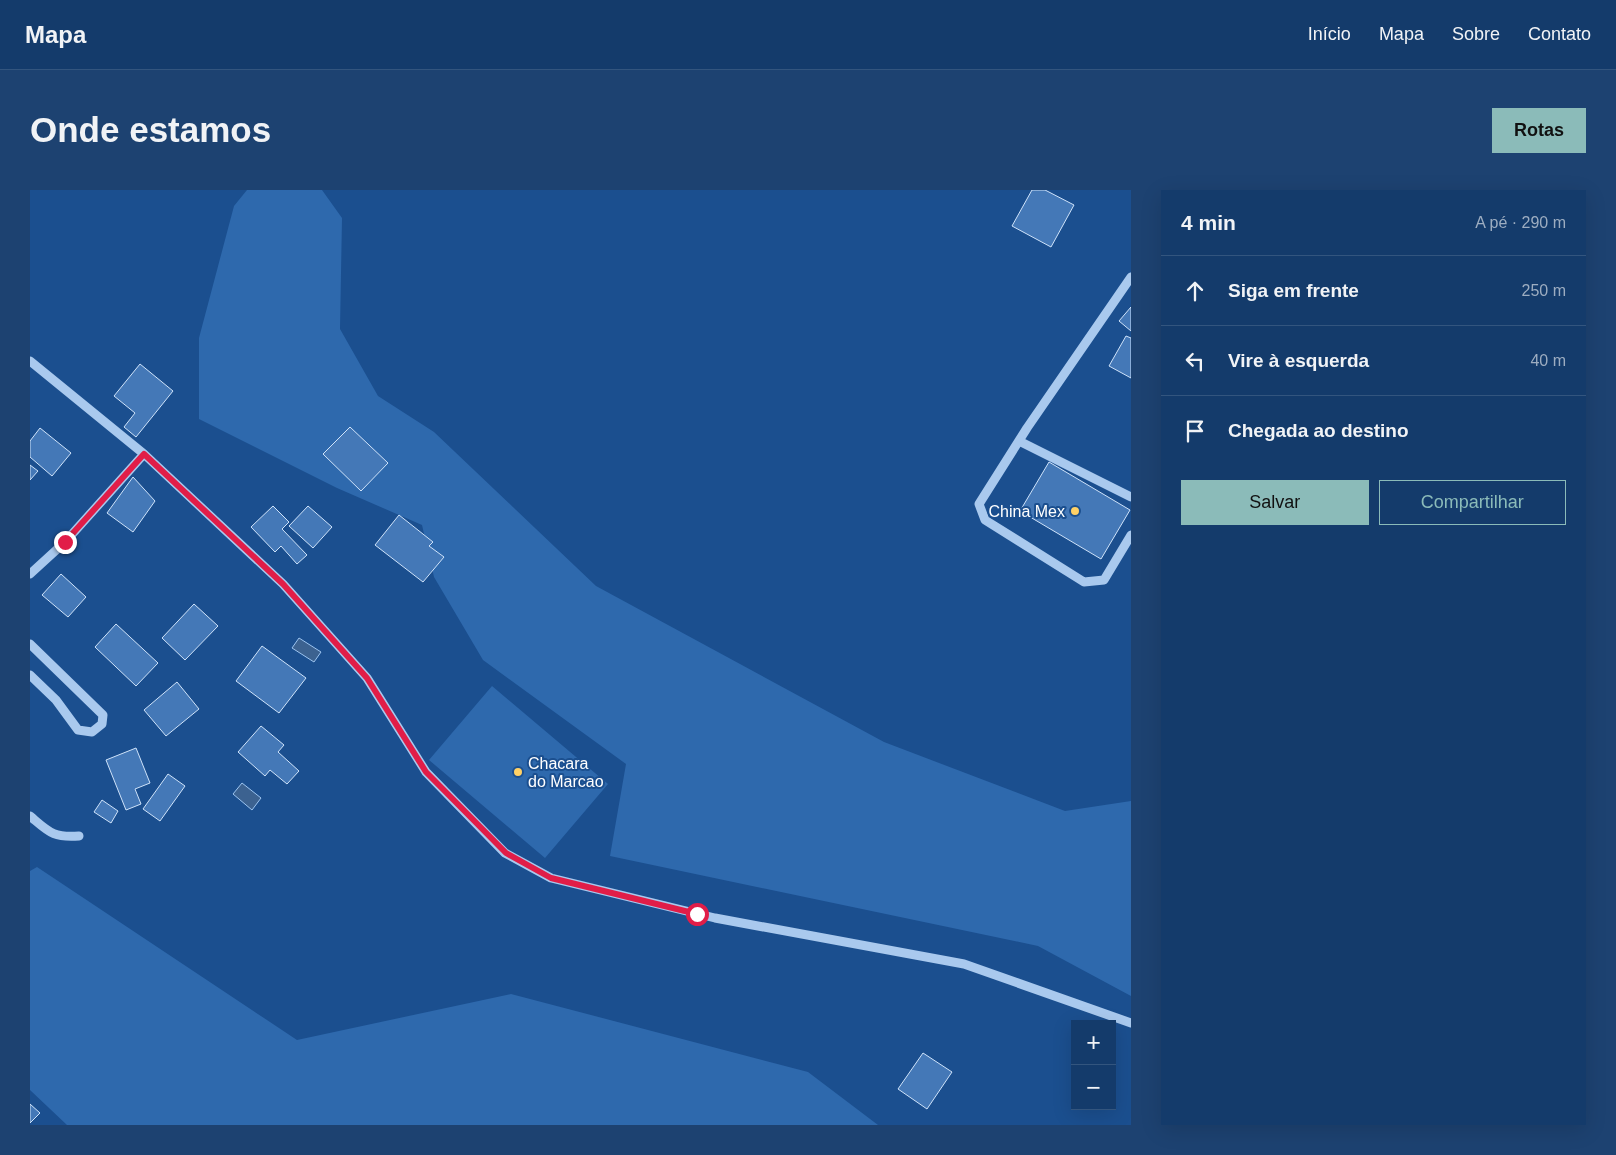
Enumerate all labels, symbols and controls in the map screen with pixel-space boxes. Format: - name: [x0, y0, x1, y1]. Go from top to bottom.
- text: Mapa: [25, 21, 86, 48]
- text: Início: [1308, 24, 1351, 44]
- text: Mapa: [1379, 24, 1424, 44]
- text: Sobre: [1452, 24, 1500, 44]
- text: Contato: [1528, 24, 1591, 44]
- button: Rotas: [1492, 108, 1586, 153]
- text: Onde estamos: [30, 110, 271, 149]
- text: 4 min: [1181, 211, 1236, 234]
- text: A pé · 290 m: [1475, 214, 1566, 231]
- icon: ahead: [1181, 277, 1209, 305]
- text: Siga em frente: [1228, 280, 1359, 301]
- text: 250 m: [1522, 282, 1566, 299]
- icon: left: [1181, 347, 1209, 375]
- text: Vire à esquerda: [1228, 350, 1369, 371]
- text: 40 m: [1530, 352, 1566, 369]
- icon: arrive: [1181, 417, 1209, 445]
- text: Chegada ao destino: [1228, 420, 1409, 441]
- button: Salvar: [1181, 480, 1369, 525]
- button: Compartilhar: [1379, 480, 1566, 525]
- place label: China Mex: [989, 503, 1065, 520]
- marker: China Mex: [1069, 505, 1081, 517]
- route end: [54, 531, 77, 554]
- place label: Chacara do Marcao: [528, 755, 604, 790]
- marker: Chacara do Marcao: [512, 766, 524, 778]
- route start: [686, 903, 709, 926]
- map controls: [1071, 1020, 1116, 1110]
- button: +: [1071, 1020, 1116, 1065]
- button: −: [1071, 1065, 1116, 1110]

